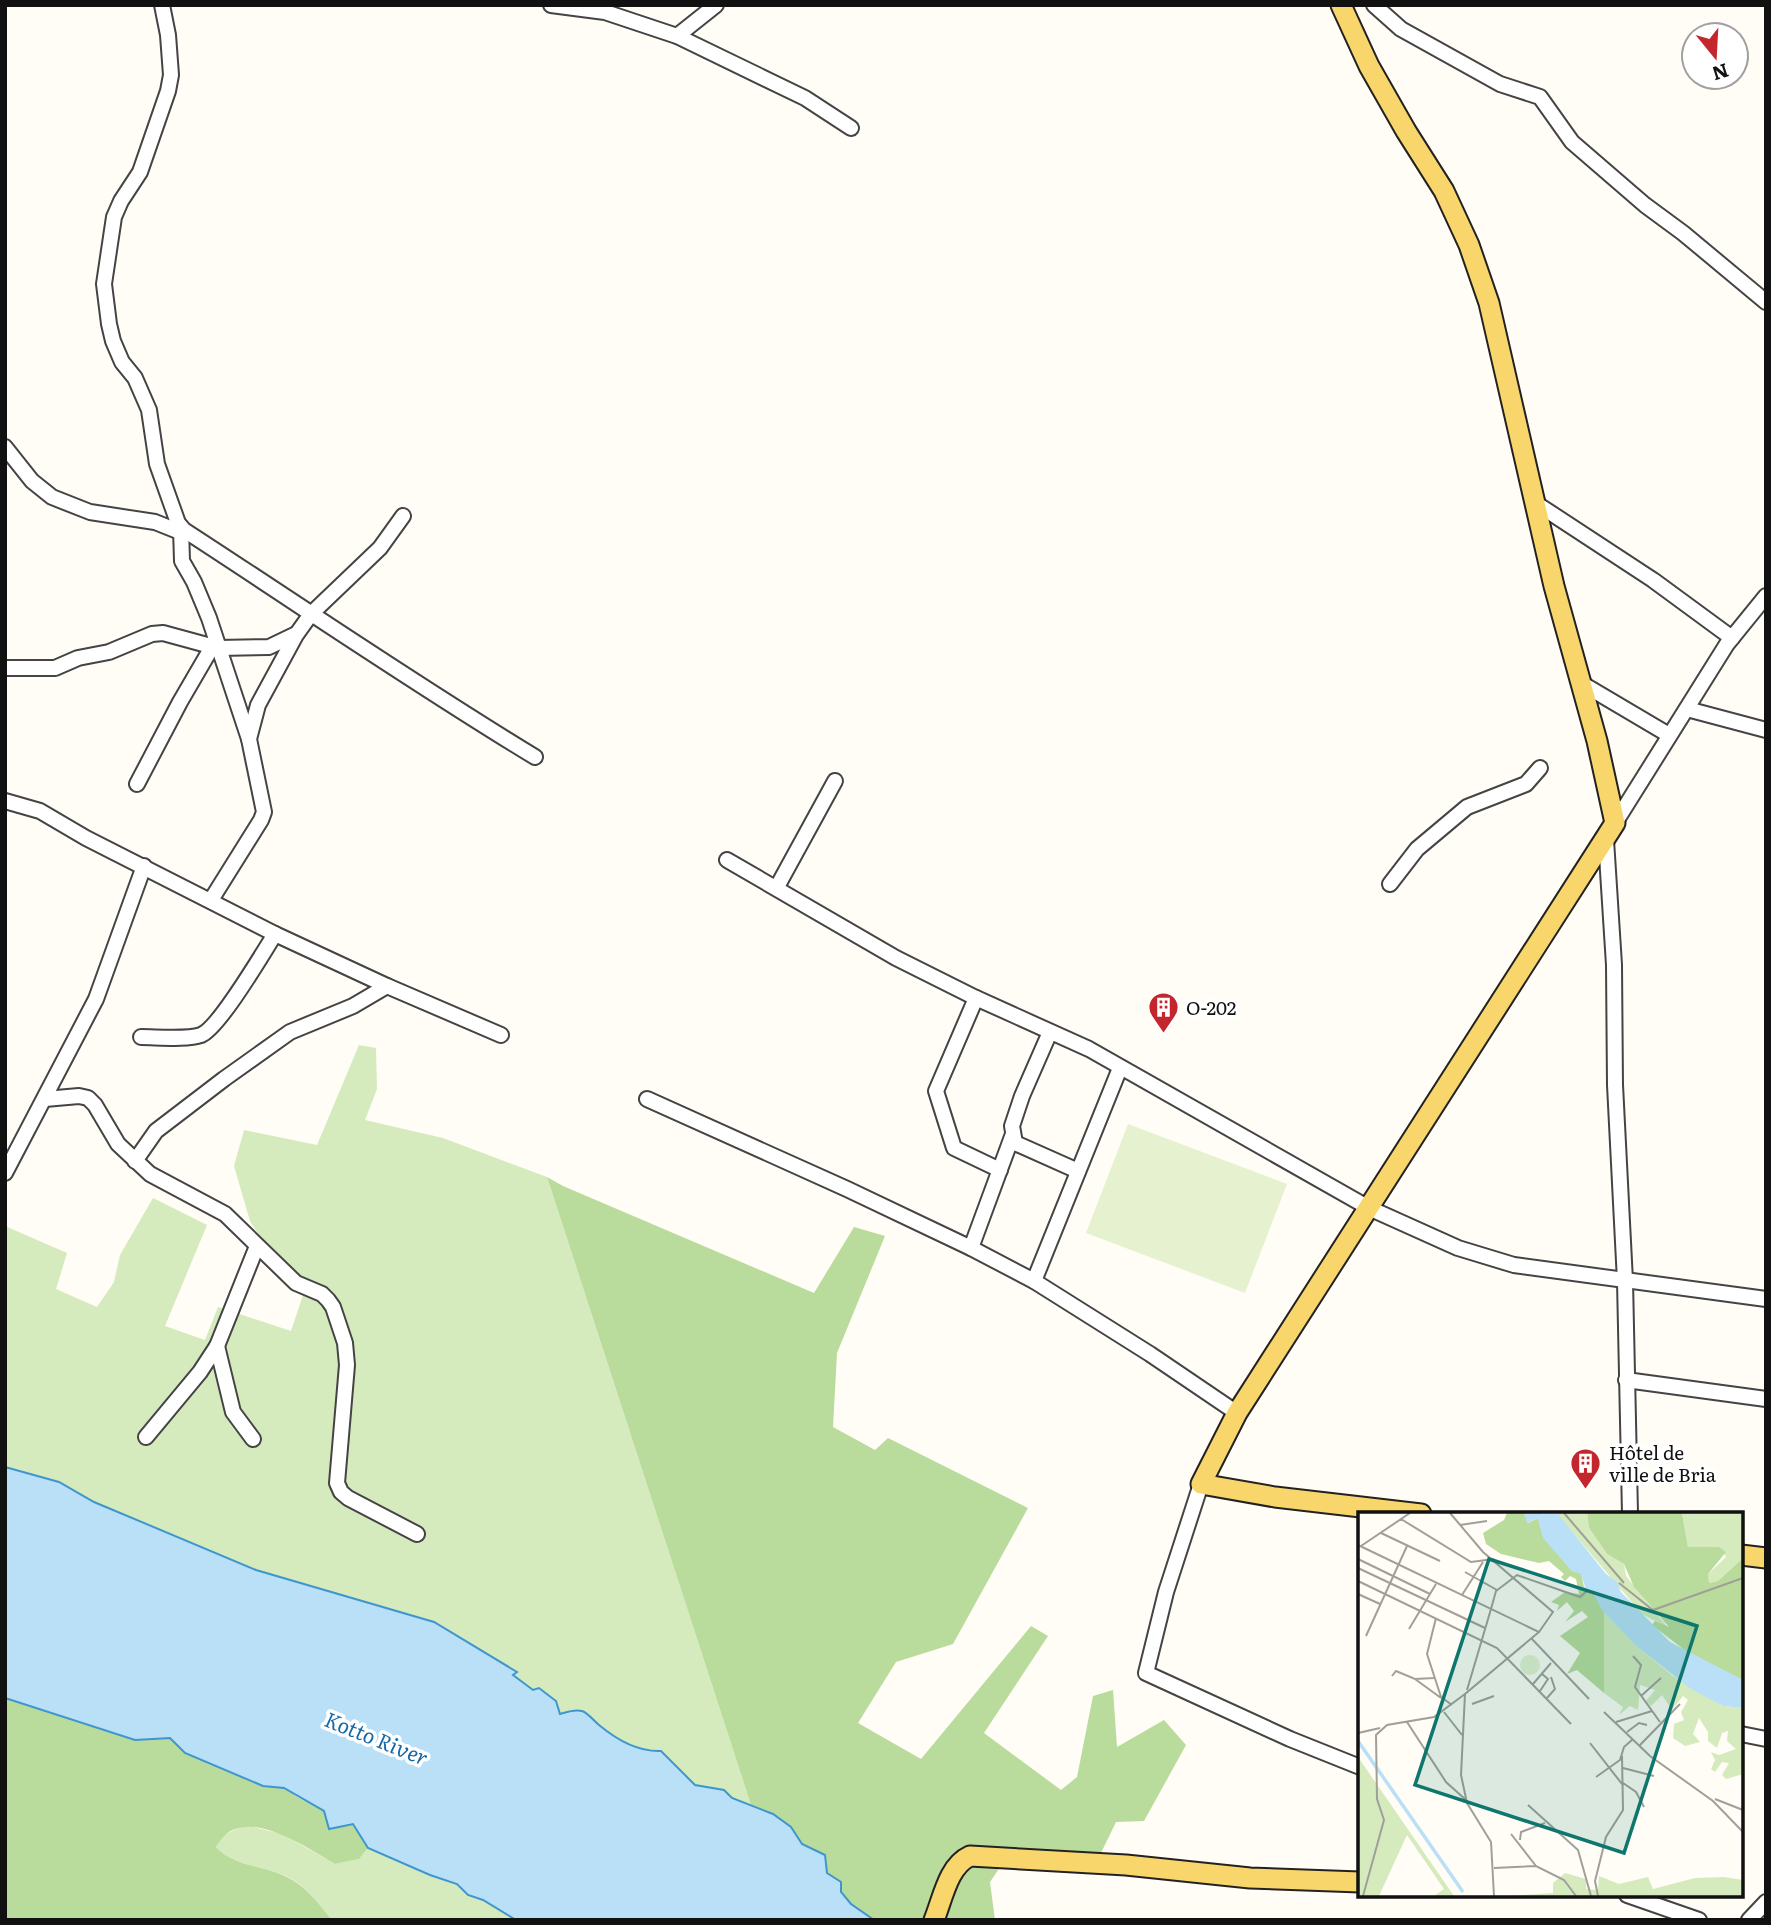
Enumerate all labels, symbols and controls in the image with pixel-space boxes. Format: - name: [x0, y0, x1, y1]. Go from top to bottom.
- north arrow: [1680, 21, 1750, 91]
- text: N: [1709, 57, 1732, 89]
- building icon: O-202: [1146, 990, 1180, 1034]
- place label: O-202: [1186, 993, 1236, 1021]
- place label: Hôtel de ville de Bria: [1609, 1438, 1717, 1488]
- building icon: Hôtel de ville de Bria: [1569, 1446, 1603, 1490]
- inset map: [1358, 1512, 1743, 1897]
- water label: Kotto River: [321, 1702, 434, 1772]

